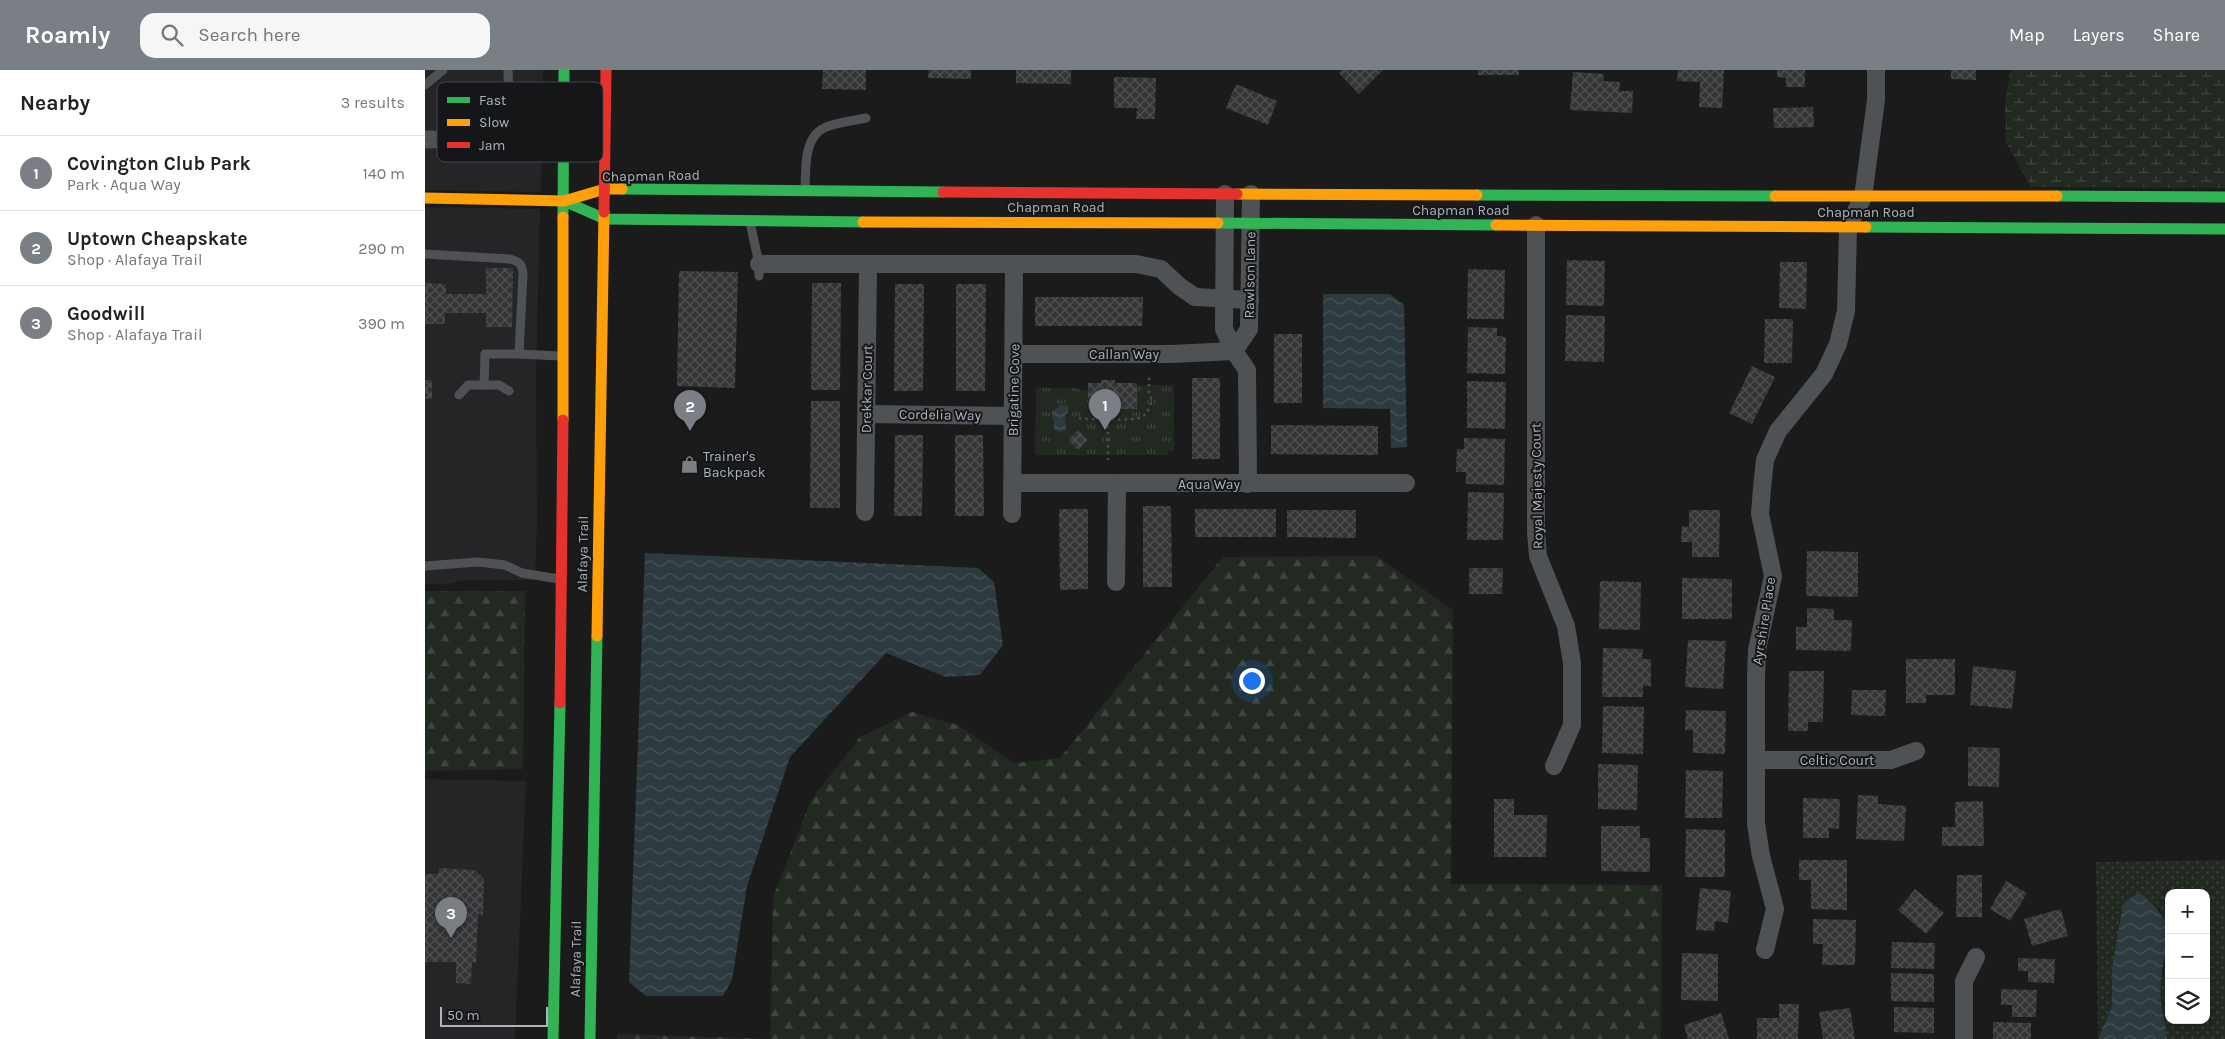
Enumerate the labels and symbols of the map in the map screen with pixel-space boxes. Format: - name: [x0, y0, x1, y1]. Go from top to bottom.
- legend: [437, 82, 603, 162]
- text: Fast: [479, 92, 506, 109]
- text: Slow: [479, 114, 509, 131]
- text: Jam: [479, 137, 505, 154]
- street label: Chapman Road: [602, 167, 700, 185]
- street label: Chapman Road: [1007, 199, 1105, 216]
- street label: Chapman Road: [1412, 202, 1510, 219]
- street label: Chapman Road: [1817, 204, 1915, 221]
- street label: Rawlson Lane: [1241, 231, 1259, 319]
- street label: Brigatine Cove: [1005, 344, 1023, 436]
- street label: Drekkar Court: [858, 345, 876, 433]
- street label: Callan Way: [1089, 346, 1159, 363]
- pin: 1: [1089, 389, 1121, 430]
- pin: 2: [674, 390, 706, 431]
- street label: Cordelia Way: [899, 406, 982, 424]
- street label: Royal Majesty Court: [1527, 423, 1547, 549]
- place label: Trainer's Backpack: [703, 448, 766, 481]
- shop icon: Trainer's Backpack: [679, 454, 699, 474]
- street label: Aqua Way: [1178, 476, 1240, 493]
- street label: Alafaya Trail: [574, 516, 592, 592]
- street label: Ayrshire Place: [1749, 576, 1779, 666]
- your location: [1239, 668, 1265, 694]
- street label: Celtic Court: [1800, 752, 1874, 769]
- pin: 3: [435, 897, 467, 938]
- street label: Alafaya Trail: [567, 921, 585, 997]
- scale bar: [440, 1004, 547, 1027]

